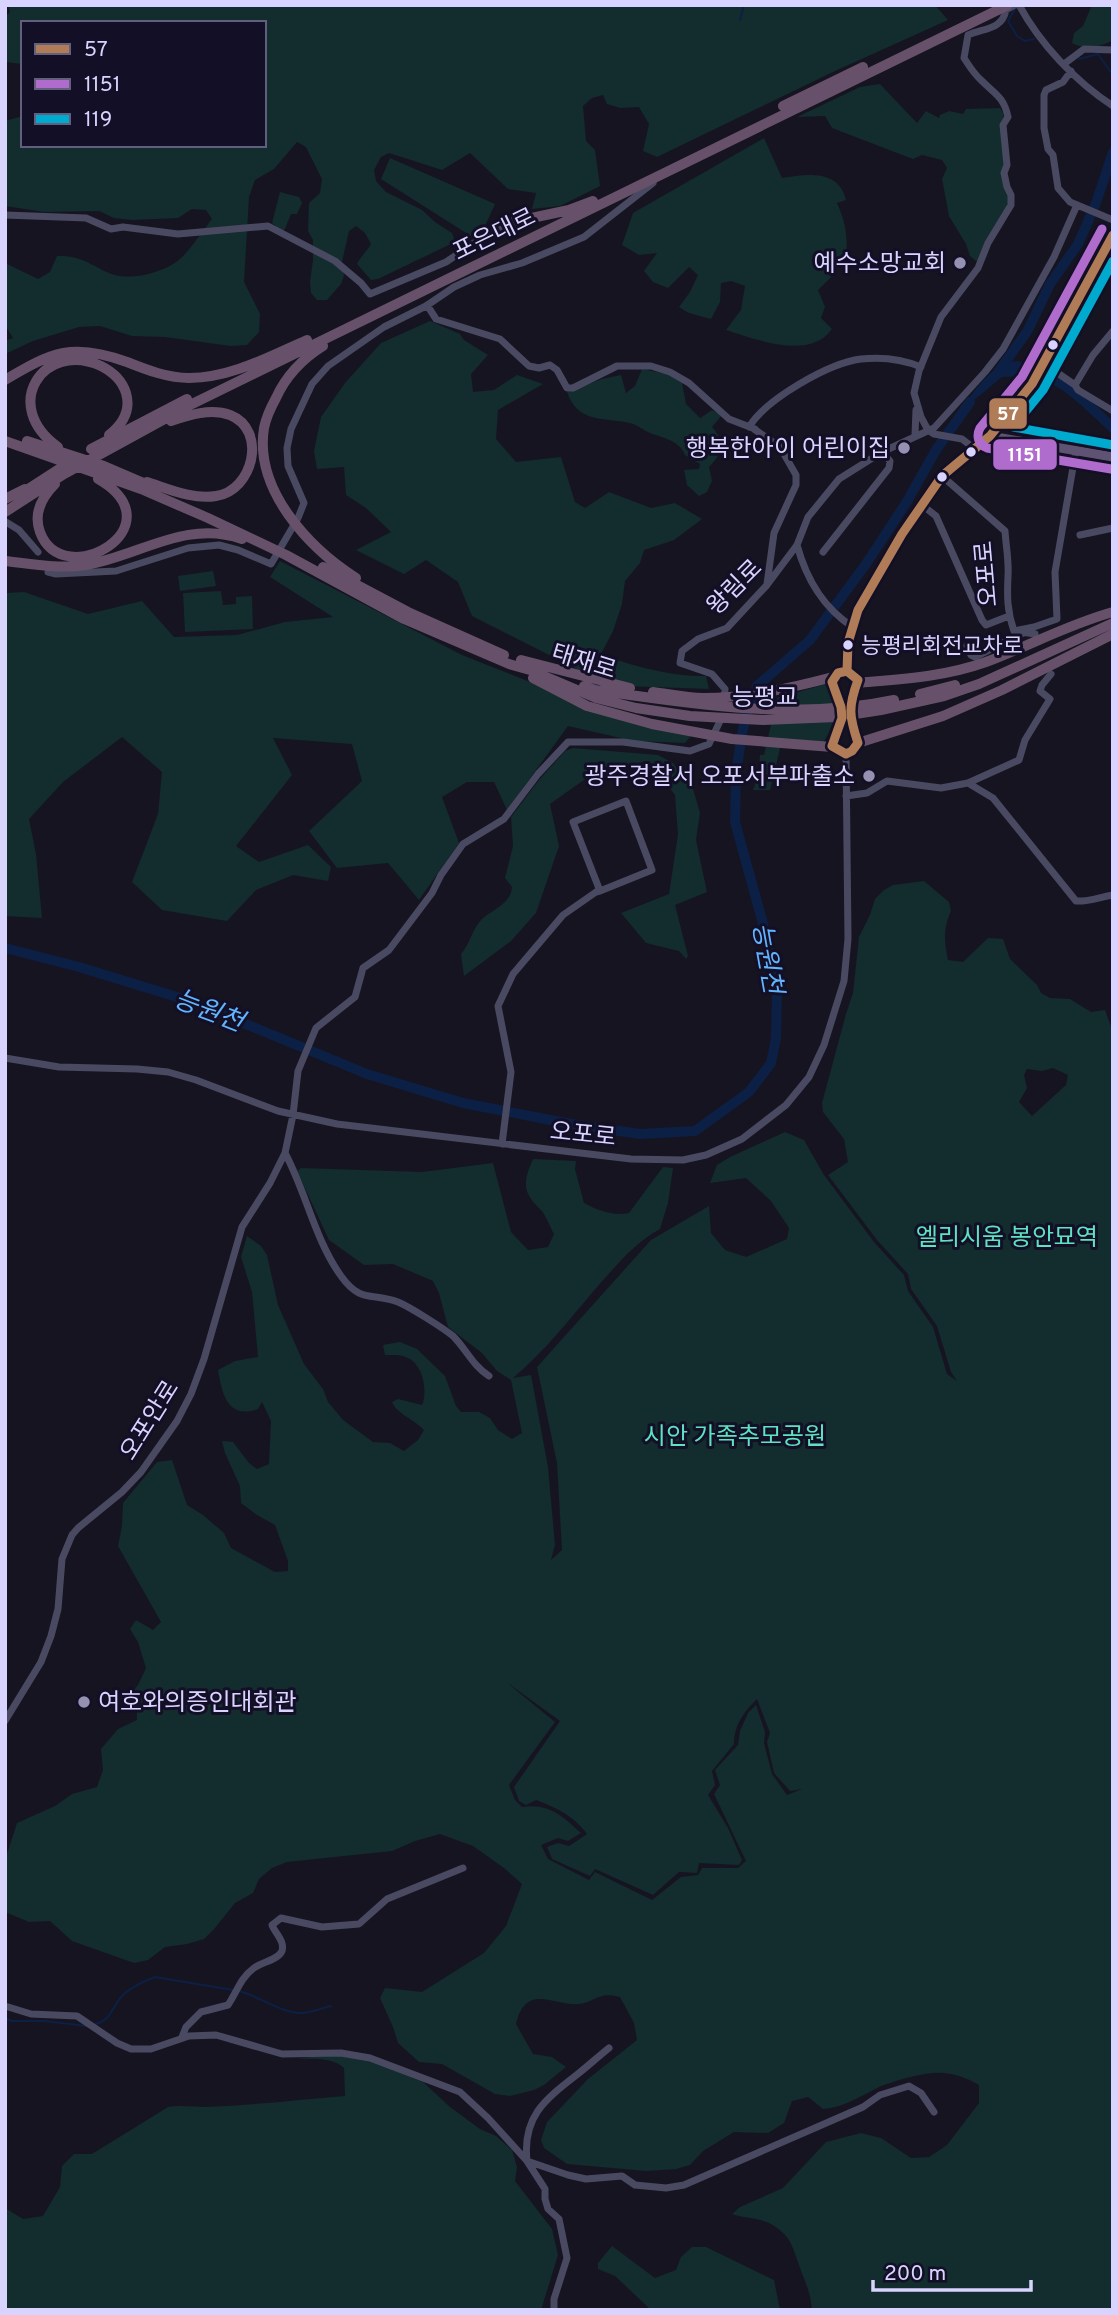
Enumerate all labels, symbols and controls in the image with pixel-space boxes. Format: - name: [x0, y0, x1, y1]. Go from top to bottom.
- legend: [21, 21, 266, 147]
- text: 57: [84, 37, 108, 64]
- text: 1151: [84, 72, 121, 99]
- text: 119: [84, 107, 112, 134]
- street label: 포은대로: [449, 203, 541, 269]
- place label: 예수소망교회: [814, 250, 946, 280]
- marker: 예수소망교회: [952, 255, 968, 271]
- unlabelled marker: [1046, 338, 1060, 352]
- line badge: 57: [988, 397, 1028, 430]
- text: 57: [997, 403, 1019, 427]
- place label: 행복한아이 어린이집: [686, 435, 890, 465]
- line badge: 1151: [992, 438, 1058, 471]
- marker: 행복한아이 어린이집: [896, 440, 912, 456]
- text: 1151: [1008, 444, 1042, 468]
- unlabelled marker: [964, 445, 978, 459]
- unlabelled marker: [935, 470, 949, 484]
- street label: 오포로: [970, 540, 1006, 608]
- street label: 왕림로: [701, 554, 769, 622]
- place label: 능평리회전교차로: [861, 634, 1023, 661]
- marker: 능평리회전교차로: [841, 638, 855, 652]
- street label: 태재로: [547, 639, 619, 687]
- street label: 능평교: [732, 684, 798, 714]
- place label: 광주경찰서 오포서부파출소: [584, 763, 855, 793]
- marker: 광주경찰서 오포서부파출소: [861, 768, 877, 784]
- water label: 능원천: [743, 920, 789, 1000]
- water label: 능원천: [169, 984, 250, 1042]
- street label: 오포로: [548, 1118, 617, 1154]
- park label: 엘리시움 봉안묘역: [916, 1224, 1098, 1254]
- street label: 오포안로: [115, 1376, 187, 1466]
- park label: 시안 가족추모공원: [644, 1423, 826, 1453]
- place label: 여호와의증인대회관: [98, 1689, 297, 1719]
- marker: 여호와의증인대회관: [76, 1694, 92, 1710]
- scale bar: [873, 2248, 1030, 2292]
- text: 200 m: [884, 2261, 946, 2288]

